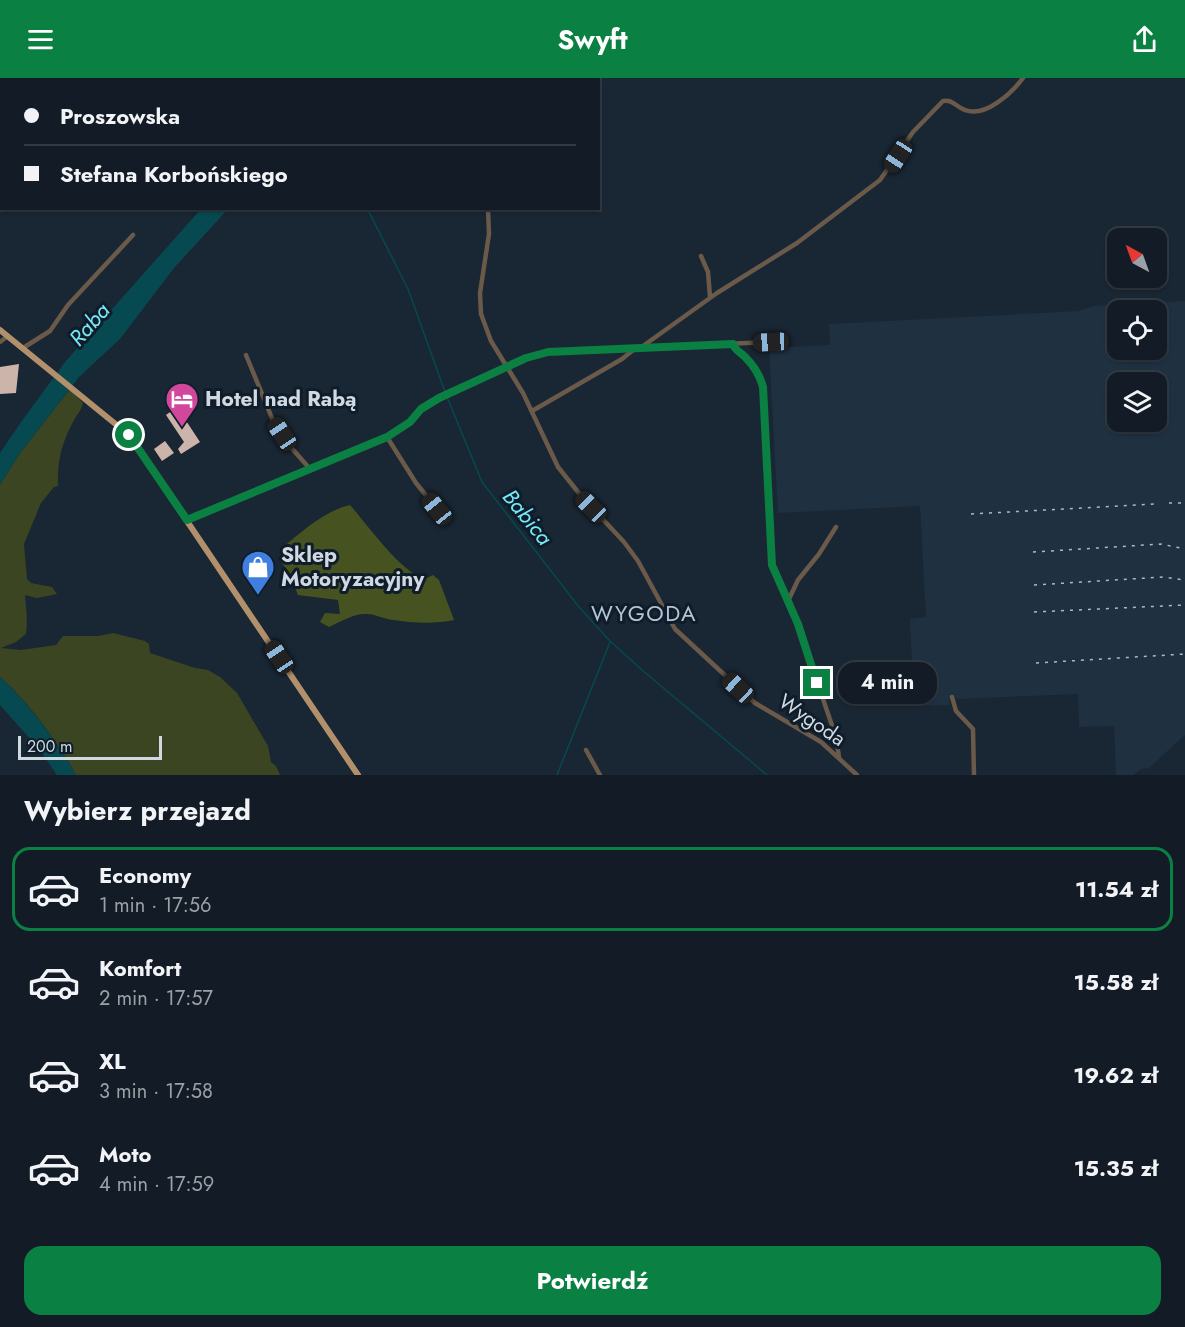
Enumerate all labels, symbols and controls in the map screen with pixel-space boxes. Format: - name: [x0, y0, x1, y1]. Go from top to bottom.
- text: Swyft: [557, 20, 628, 59]
- icon: menu: [24, 23, 57, 56]
- icon: share: [1128, 23, 1161, 56]
- text: Proszowska: [60, 100, 180, 132]
- car: [881, 136, 915, 176]
- text: Stefana Korbońskiego: [60, 158, 288, 190]
- north arrow: [1107, 228, 1167, 288]
- map controls: [1107, 228, 1167, 432]
- water label: Raba: [61, 295, 117, 353]
- button: locate: [1107, 300, 1167, 360]
- car: [753, 332, 789, 352]
- button: layers: [1107, 372, 1167, 432]
- hotel icon: Hotel nad Rabą: [164, 381, 200, 428]
- place label: Hotel nad Rabą: [205, 384, 357, 414]
- car: [264, 414, 300, 454]
- route start: [115, 421, 142, 448]
- water label: Babica: [495, 482, 561, 552]
- car: [572, 488, 610, 526]
- car: [419, 489, 455, 529]
- place label: Sklep Motoryzacyjny: [281, 540, 425, 594]
- shop icon: Sklep Motoryzacyjny: [240, 549, 276, 596]
- district label: WYGODA: [591, 597, 697, 629]
- car: [261, 637, 297, 677]
- callout: 4 min: [838, 662, 937, 704]
- text: 4 min: [861, 668, 914, 697]
- car: [719, 669, 757, 707]
- route end: [803, 669, 830, 696]
- street label: Wygoda: [772, 687, 852, 753]
- scale bar: [18, 733, 162, 760]
- text: 200 m: [27, 735, 73, 758]
- text: Wybierz przejazd: [24, 791, 251, 830]
- text: Economy: [99, 859, 191, 891]
- icon: car: [27, 862, 81, 916]
- text: 11.54 zł: [1075, 873, 1158, 905]
- text: 1 min · 17:56: [99, 891, 212, 920]
- text: Komfort: [99, 952, 181, 984]
- icon: car: [27, 955, 81, 1009]
- text: 15.58 zł: [1074, 966, 1158, 998]
- text: 2 min · 17:57: [99, 984, 213, 1013]
- text: XL: [99, 1045, 126, 1077]
- icon: car: [27, 1048, 81, 1102]
- text: 19.62 zł: [1073, 1059, 1158, 1091]
- text: 3 min · 17:58: [99, 1077, 213, 1106]
- text: Moto: [99, 1138, 152, 1170]
- icon: car: [27, 1141, 81, 1195]
- text: 15.35 zł: [1074, 1152, 1158, 1184]
- text: 4 min · 17:59: [99, 1170, 214, 1199]
- button: Potwierdź: [24, 1246, 1161, 1315]

